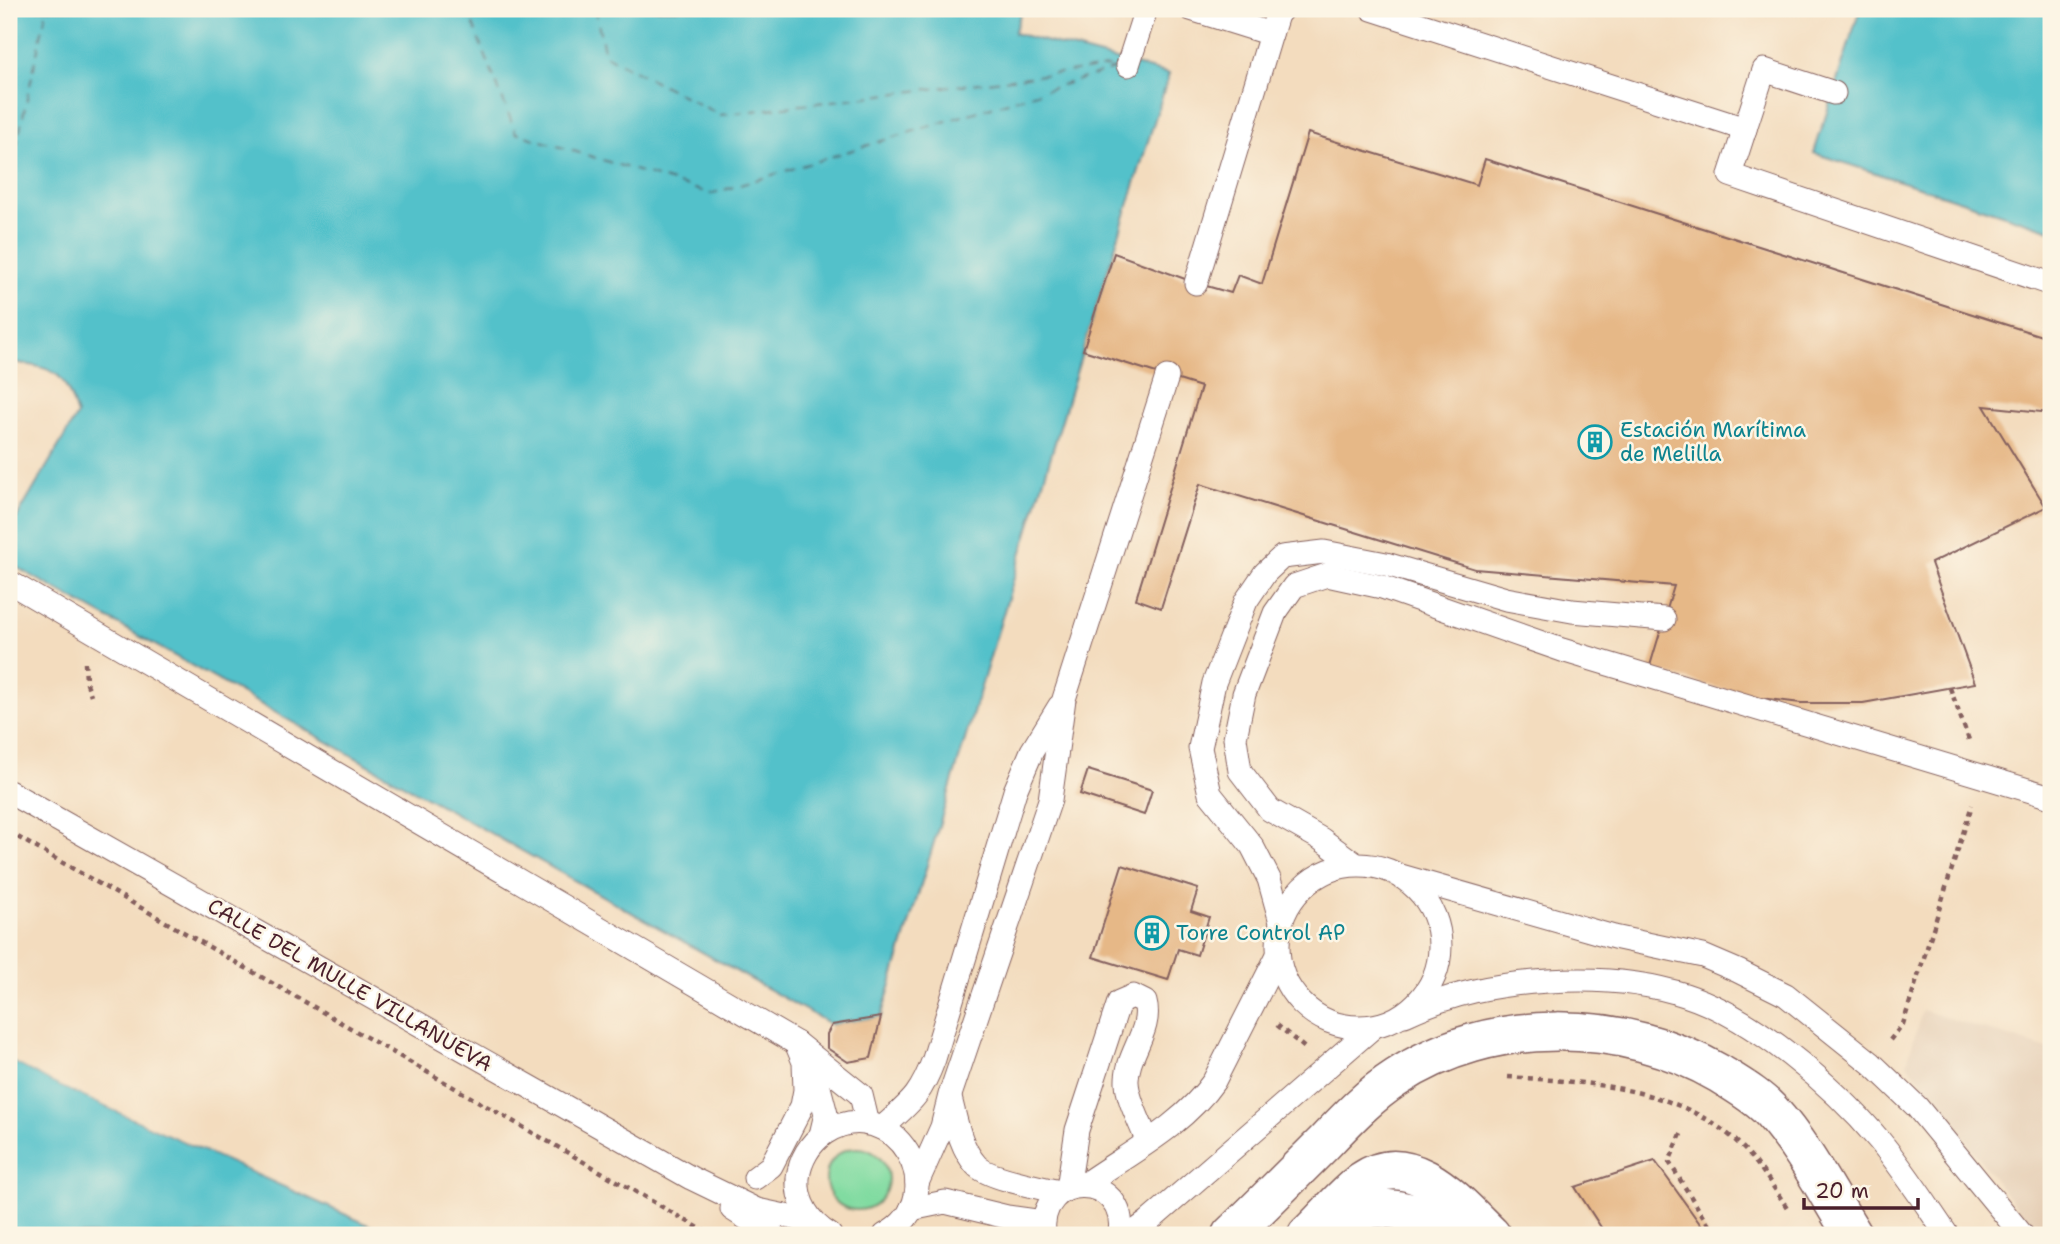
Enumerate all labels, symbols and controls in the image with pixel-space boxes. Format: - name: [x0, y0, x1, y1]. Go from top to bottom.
- place label: Estación Marítima de Melilla: [1620, 416, 1806, 468]
- building icon: Estación Marítima de Melilla: [1576, 423, 1614, 461]
- street label: CALLE DEL MULLE VILLANUEVA: [202, 892, 498, 1078]
- building icon: Torre Control AP: [1133, 914, 1171, 952]
- place label: Torre Control AP: [1176, 919, 1345, 947]
- scale bar: [1804, 1167, 1918, 1211]
- text: 20 m: [1815, 1177, 1869, 1205]

